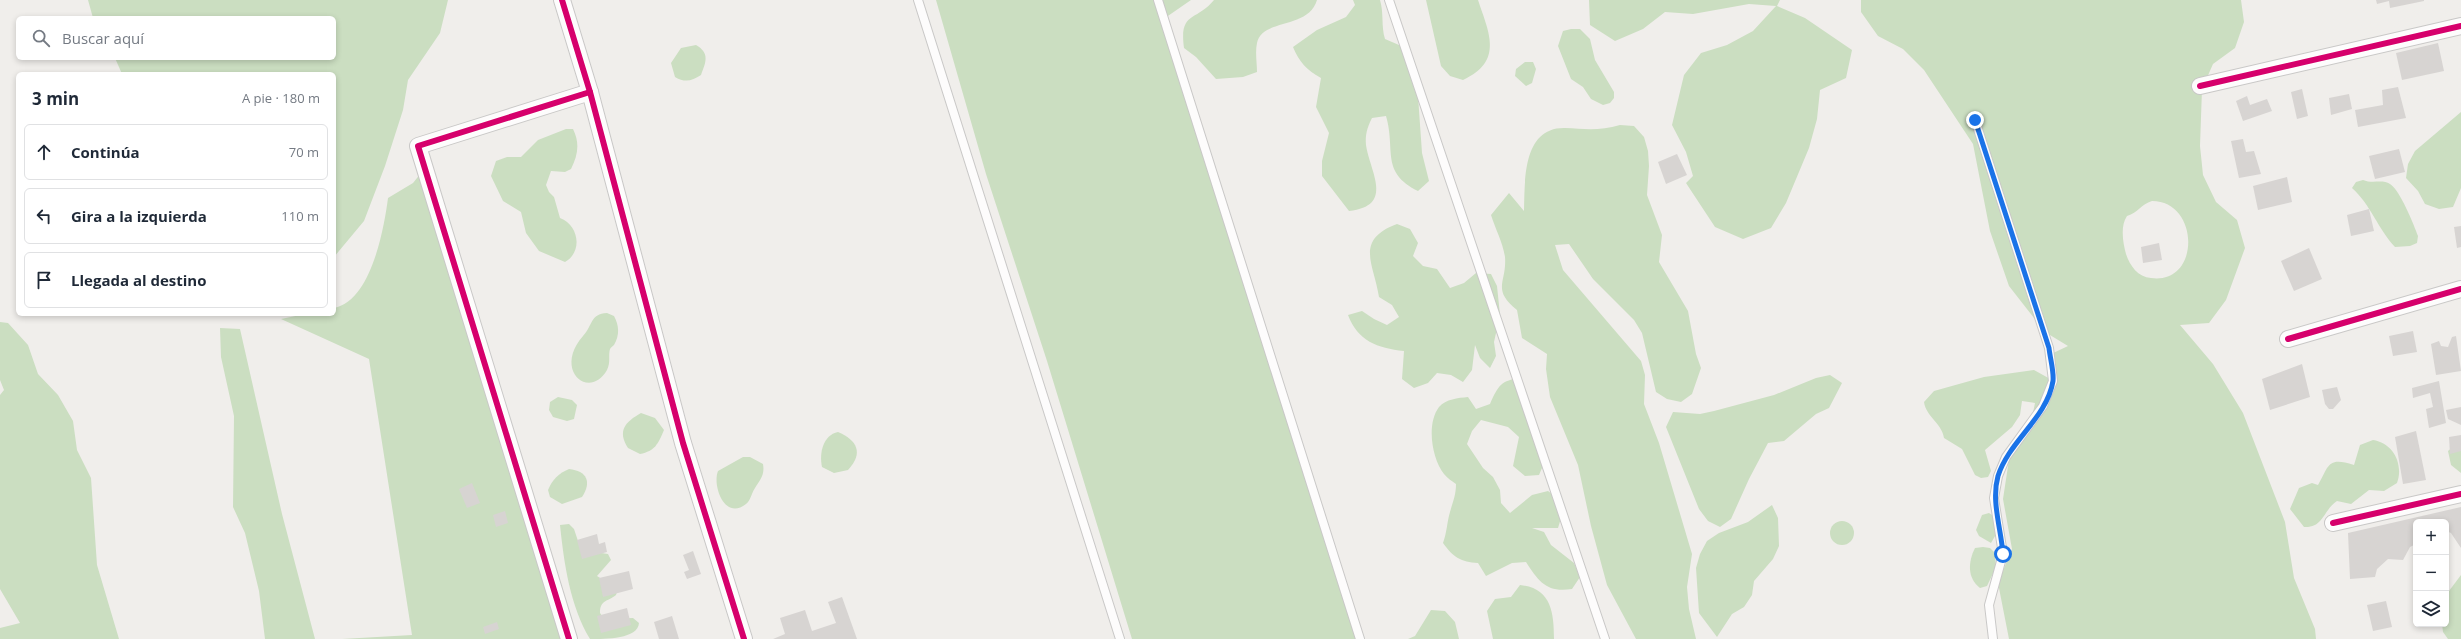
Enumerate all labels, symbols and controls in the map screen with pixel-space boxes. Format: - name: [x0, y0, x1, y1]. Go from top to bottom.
- search box: [16, 16, 336, 60]
- icon: search: [30, 27, 52, 49]
- text: Buscar aquí: [62, 28, 144, 48]
- text: 3 min: [32, 87, 79, 110]
- text: A pie · 180 m: [242, 89, 320, 107]
- route end: [1966, 111, 1984, 129]
- icon: ahead: [33, 141, 55, 163]
- text: Continúa: [71, 142, 140, 162]
- text: 70 m: [289, 143, 319, 161]
- icon: left: [33, 205, 55, 227]
- text: Gira a la izquierda: [71, 206, 207, 226]
- text: 110 m: [281, 207, 319, 225]
- icon: arrive: [33, 269, 55, 291]
- text: Llegada al destino: [71, 270, 206, 290]
- map controls: [2413, 519, 2449, 627]
- button: +: [2413, 519, 2449, 555]
- route start: [1994, 545, 2012, 563]
- button: −: [2413, 555, 2449, 591]
- button: layers: [2413, 591, 2449, 627]

